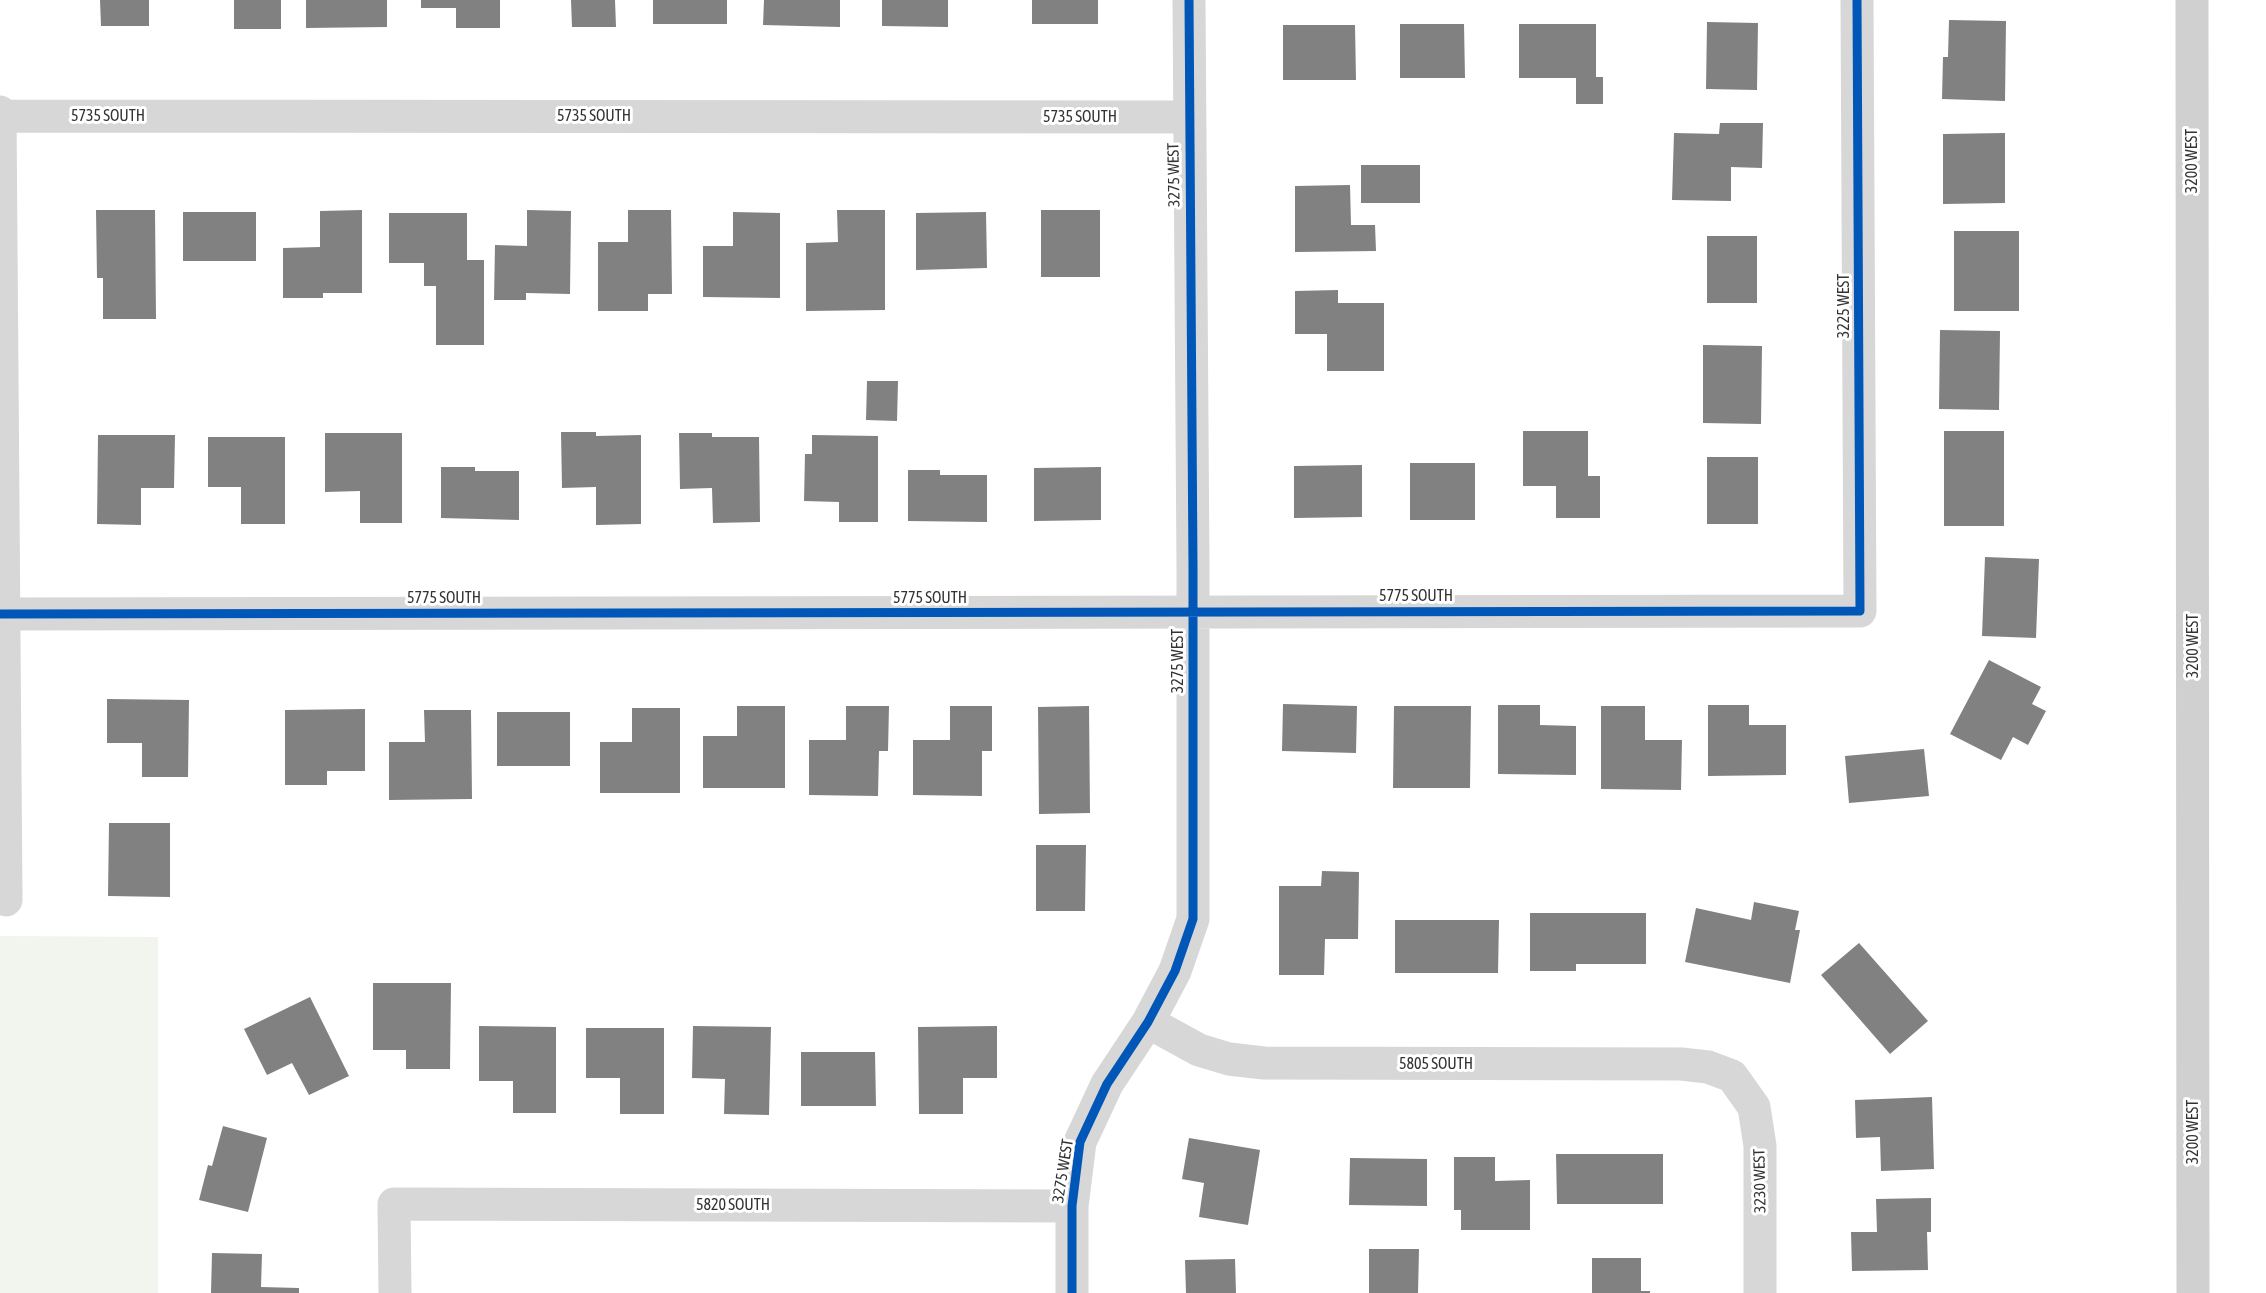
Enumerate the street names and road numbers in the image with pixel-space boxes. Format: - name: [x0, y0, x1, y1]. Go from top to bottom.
- street label: 5735 SOUTH: [71, 106, 145, 126]
- street label: 5735 SOUTH: [557, 106, 631, 126]
- street label: 5735 SOUTH: [1043, 107, 1117, 127]
- street label: 3200 WEST: [2182, 129, 2202, 193]
- street label: 3275 WEST: [1164, 143, 1184, 207]
- street label: 3225 WEST: [1834, 274, 1854, 338]
- street label: 5775 SOUTH: [1379, 586, 1453, 606]
- street label: 5775 SOUTH: [407, 588, 481, 608]
- street label: 5775 SOUTH: [893, 588, 967, 608]
- street label: 3200 WEST: [2183, 614, 2203, 678]
- street label: 3275 WEST: [1168, 629, 1188, 693]
- street label: 5805 SOUTH: [1399, 1054, 1473, 1074]
- street label: 3200 WEST: [2183, 1100, 2203, 1164]
- street label: 3275 WEST: [1048, 1138, 1078, 1204]
- street label: 3230 WEST: [1750, 1149, 1770, 1213]
- street label: 5820 SOUTH: [696, 1195, 770, 1215]

